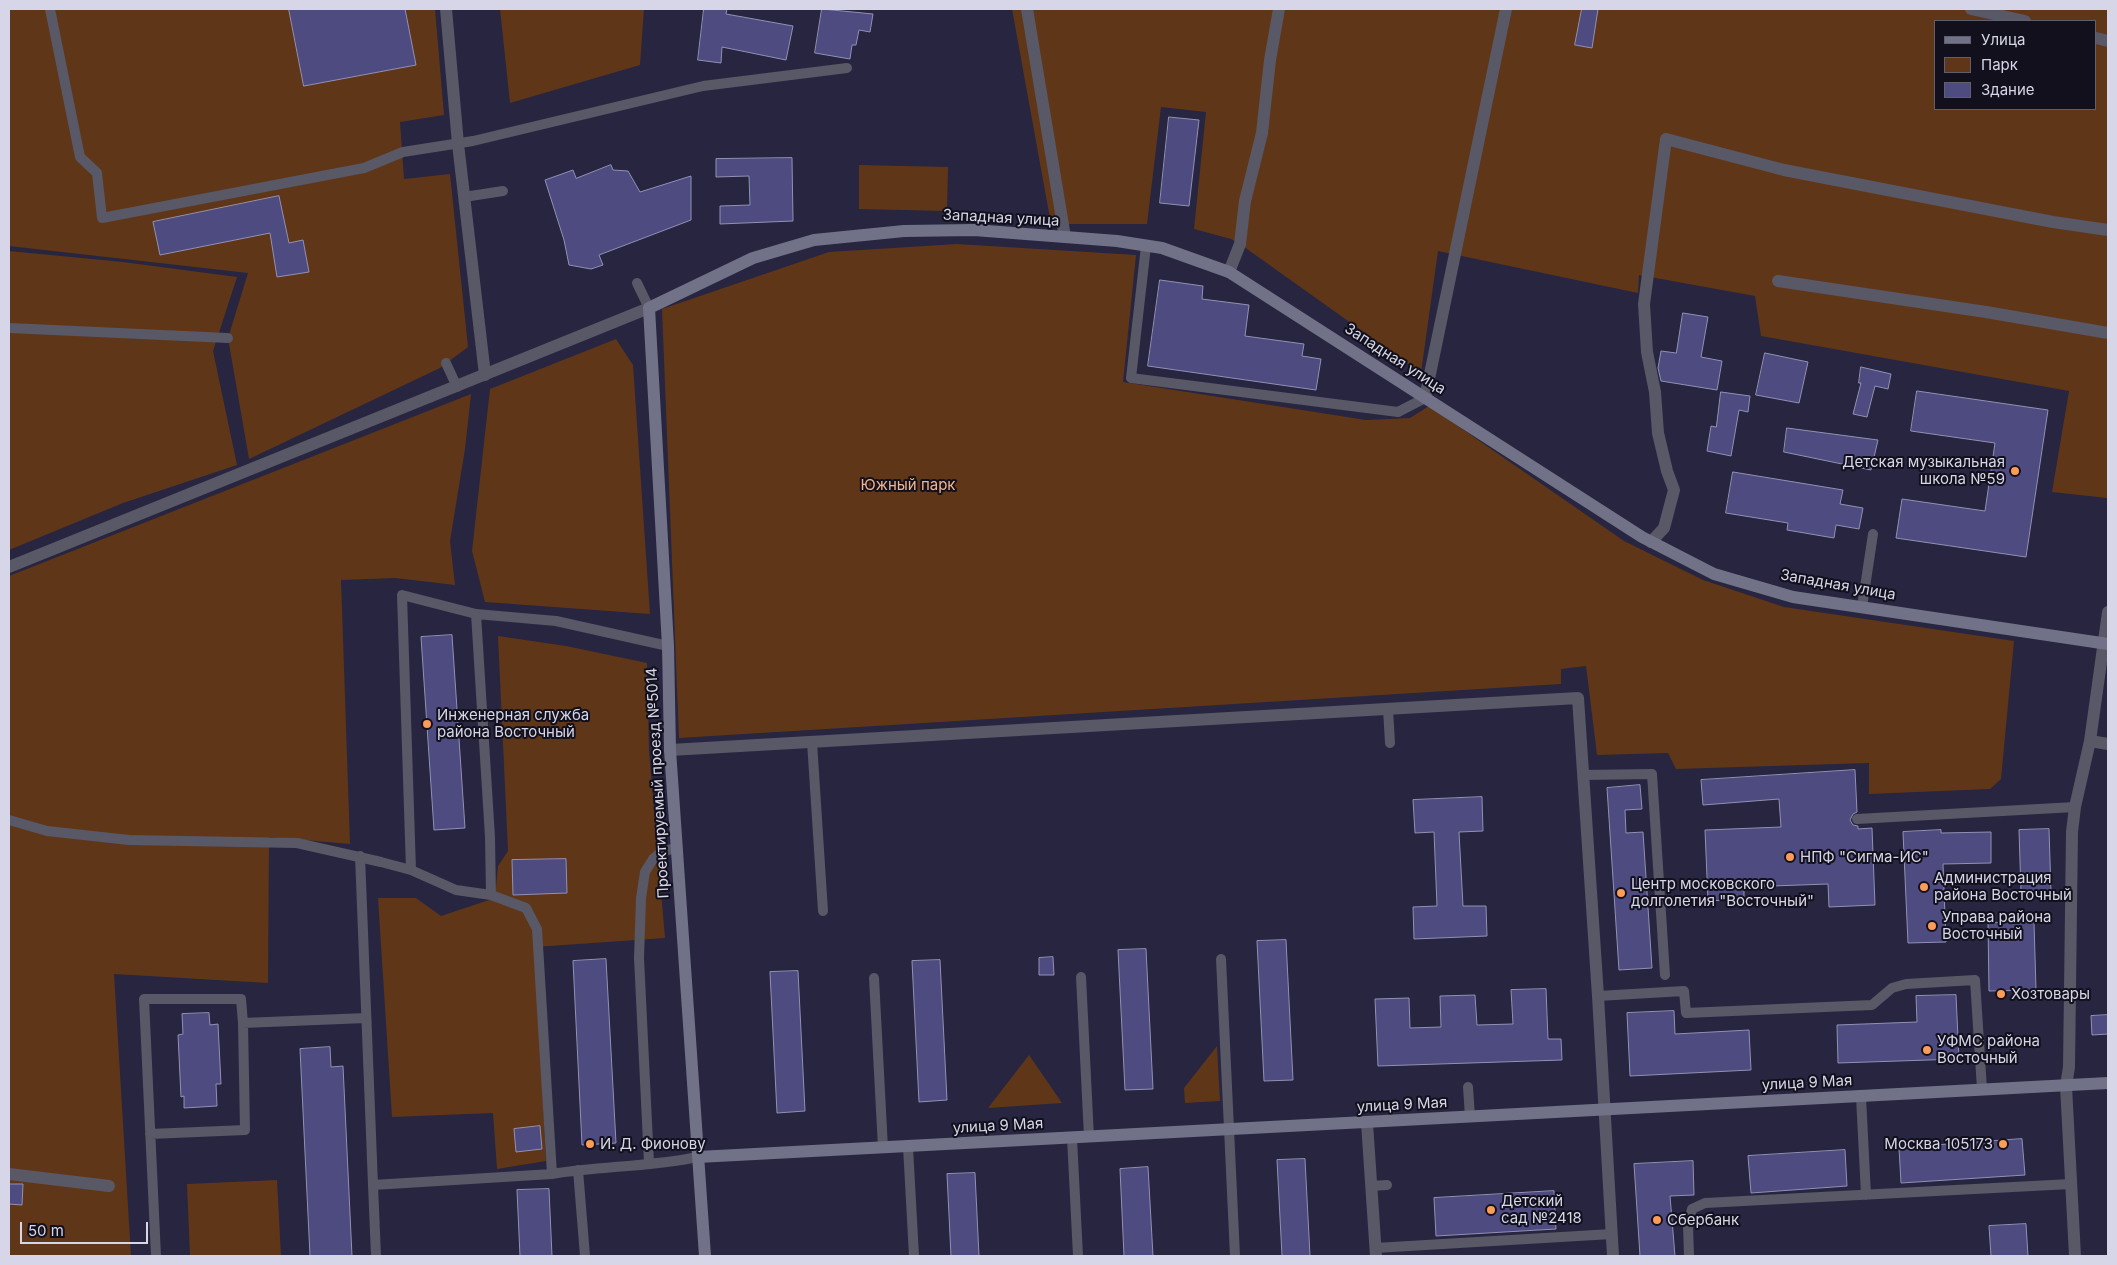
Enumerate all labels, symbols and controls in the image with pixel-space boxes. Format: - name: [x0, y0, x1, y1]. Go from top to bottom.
- legend: [1934, 20, 2097, 110]
- text: Улица: [1981, 30, 2025, 49]
- text: Парк: [1981, 55, 2018, 74]
- text: Здание: [1981, 80, 2035, 99]
- street label: Западная улица: [942, 206, 1060, 230]
- street label: Западная улица: [1341, 320, 1449, 398]
- place label: Детская музыкальная школа №59: [1842, 453, 2005, 488]
- marker: Детская музыкальная школа №59: [2009, 465, 2021, 477]
- park label: Южный парк: [861, 476, 955, 494]
- street label: Западная улица: [1779, 566, 1897, 604]
- street label: Проектируемый проезд №5014: [643, 667, 673, 899]
- place label: Инженерная служба района Восточный: [437, 706, 589, 741]
- marker: Инженерная служба района Восточный: [421, 718, 433, 730]
- place label: НПФ "Сигма-ИС": [1800, 848, 1929, 866]
- marker: НПФ "Сигма-ИС": [1784, 851, 1796, 863]
- place label: Администрация района Восточный: [1934, 869, 2072, 904]
- place label: Центр московского долголетия "Восточный": [1631, 875, 1814, 910]
- marker: Администрация района Восточный: [1918, 881, 1930, 893]
- marker: Центр московского долголетия "Восточный": [1615, 887, 1627, 899]
- place label: Управа района Восточный: [1942, 908, 2051, 943]
- marker: Управа района Восточный: [1926, 920, 1938, 932]
- place label: Хозтовары: [2011, 985, 2090, 1003]
- marker: Хозтовары: [1995, 988, 2007, 1000]
- place label: УФМС района Восточный: [1937, 1032, 2040, 1067]
- marker: УФМС района Восточный: [1921, 1044, 1933, 1056]
- street label: улица 9 Мая: [1761, 1072, 1853, 1094]
- street label: улица 9 Мая: [1356, 1094, 1448, 1116]
- street label: улица 9 Мая: [952, 1115, 1044, 1137]
- place label: И. Д. Фионову: [600, 1135, 706, 1153]
- place label: Москва 105173: [1884, 1135, 1993, 1153]
- marker: И. Д. Фионову: [584, 1138, 596, 1150]
- marker: Москва 105173: [1997, 1138, 2009, 1150]
- place label: Детский сад №2418: [1501, 1192, 1582, 1227]
- marker: Детский сад №2418: [1485, 1204, 1497, 1216]
- place label: Сбербанк: [1667, 1211, 1739, 1229]
- scale bar: [22, 1212, 150, 1244]
- marker: Сбербанк: [1651, 1214, 1663, 1226]
- text: 50 m: [28, 1221, 64, 1240]

